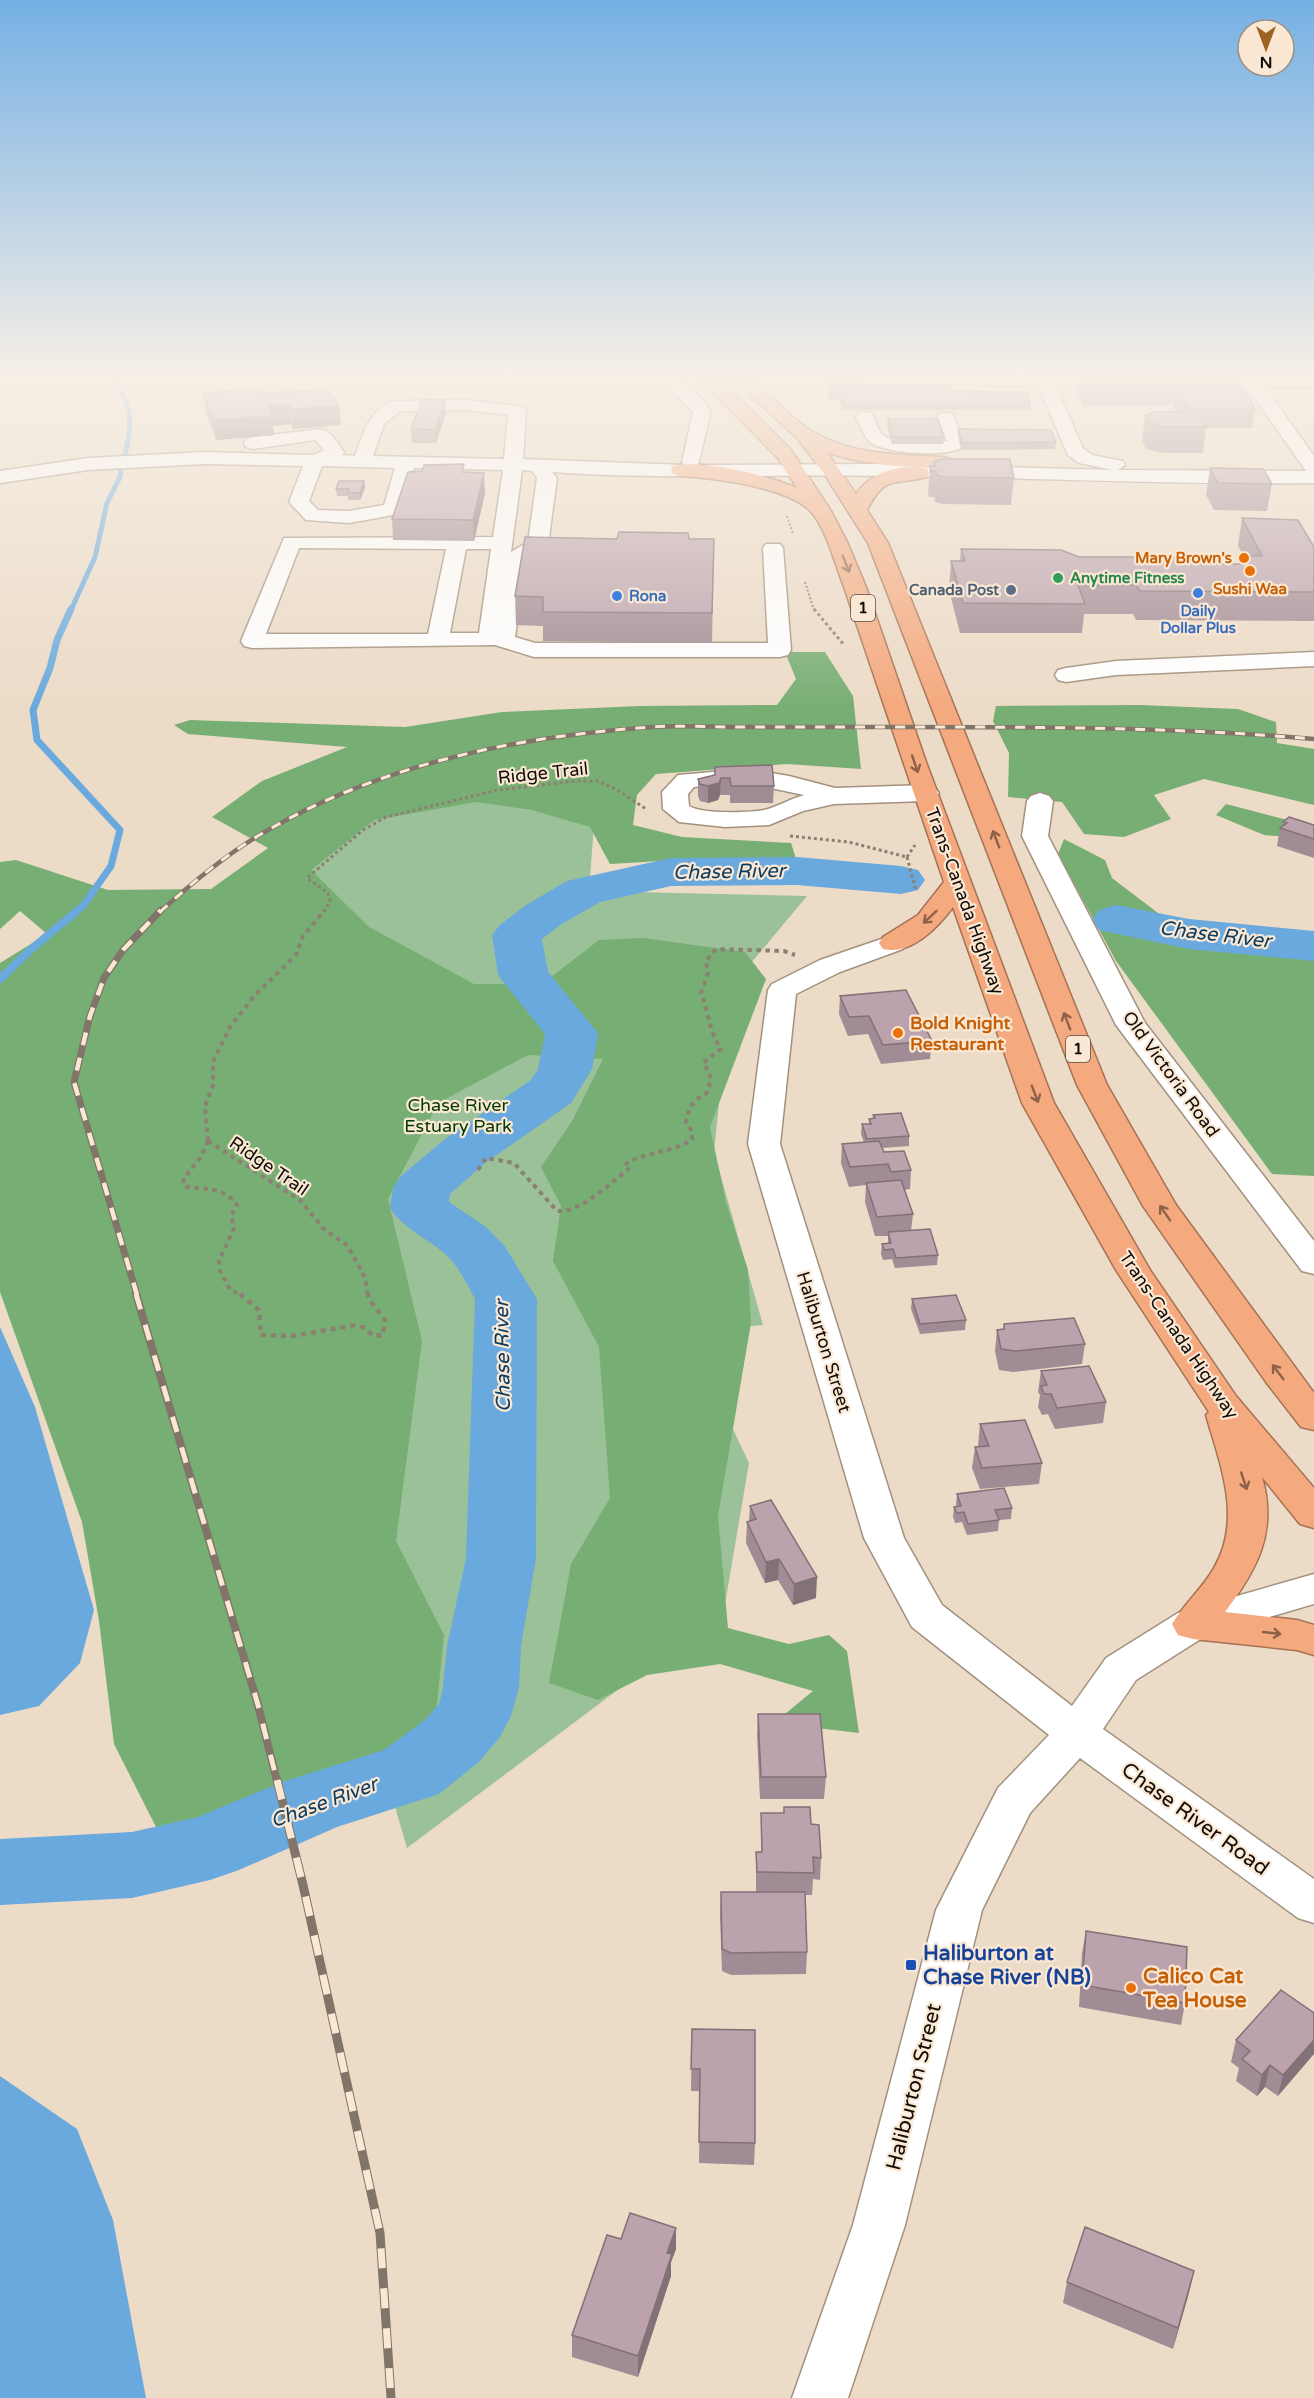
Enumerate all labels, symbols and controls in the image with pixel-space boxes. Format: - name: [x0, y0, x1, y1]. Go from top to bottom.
- north arrow: [1236, 18, 1296, 78]
- text: N: [1260, 52, 1272, 72]
- place label: Mary Brown's: [1135, 549, 1232, 568]
- marker: Mary Brown's: [1237, 551, 1251, 565]
- one-way arrow: [841, 554, 852, 572]
- marker: Sushi Waa: [1243, 564, 1257, 578]
- place label: Anytime Fitness: [1070, 569, 1185, 588]
- marker: Anytime Fitness: [1051, 571, 1065, 585]
- place label: Sushi Waa: [1213, 580, 1287, 598]
- place label: Canada Post: [909, 581, 999, 599]
- marker: Canada Post: [1004, 583, 1018, 597]
- marker: Daily Dollar Plus: [1191, 586, 1205, 600]
- place label: Rona: [629, 587, 666, 605]
- marker: Rona: [610, 589, 624, 603]
- road number: 1: [851, 595, 875, 621]
- place label: Daily Dollar Plus: [1160, 602, 1236, 637]
- one-way arrow: [911, 754, 922, 773]
- street label: Ridge Trail: [497, 757, 589, 789]
- street label: Trans-Canada Highway: [921, 804, 1009, 998]
- one-way arrow: [990, 831, 1001, 849]
- water label: Chase River: [673, 859, 788, 885]
- one-way arrow: [923, 910, 938, 924]
- water label: Chase River: [1158, 916, 1274, 954]
- street label: Old Victoria Road: [1118, 1007, 1224, 1141]
- place label: Bold Knight Restaurant: [910, 1012, 1010, 1055]
- one-way arrow: [1061, 1012, 1072, 1031]
- marker: Bold Knight Restaurant: [891, 1026, 905, 1040]
- road number: 1: [1066, 1036, 1090, 1062]
- one-way arrow: [1031, 1084, 1042, 1103]
- park label: Chase River Estuary Park: [404, 1094, 512, 1137]
- street label: Ridge Trail: [225, 1132, 313, 1200]
- one-way arrow: [1159, 1205, 1171, 1221]
- street label: Trans-Canada Highway: [1115, 1247, 1244, 1423]
- street label: Haliburton Street: [792, 1269, 856, 1415]
- water label: Chase River: [490, 1297, 516, 1412]
- one-way arrow: [1272, 1364, 1285, 1380]
- one-way arrow: [1239, 1471, 1250, 1490]
- one-way arrow: [1262, 1627, 1281, 1638]
- street label: Chase River Road: [1116, 1757, 1274, 1881]
- water label: Chase River: [267, 1772, 383, 1833]
- place label: Haliburton at Chase River (NB): [923, 1941, 1091, 1990]
- marker: Haliburton at Chase River (NB): [904, 1958, 918, 1972]
- place label: Calico Cat Tea House: [1142, 1964, 1247, 2013]
- marker: Calico Cat Tea House: [1124, 1981, 1138, 1995]
- street label: Haliburton Street: [881, 2001, 947, 2173]

